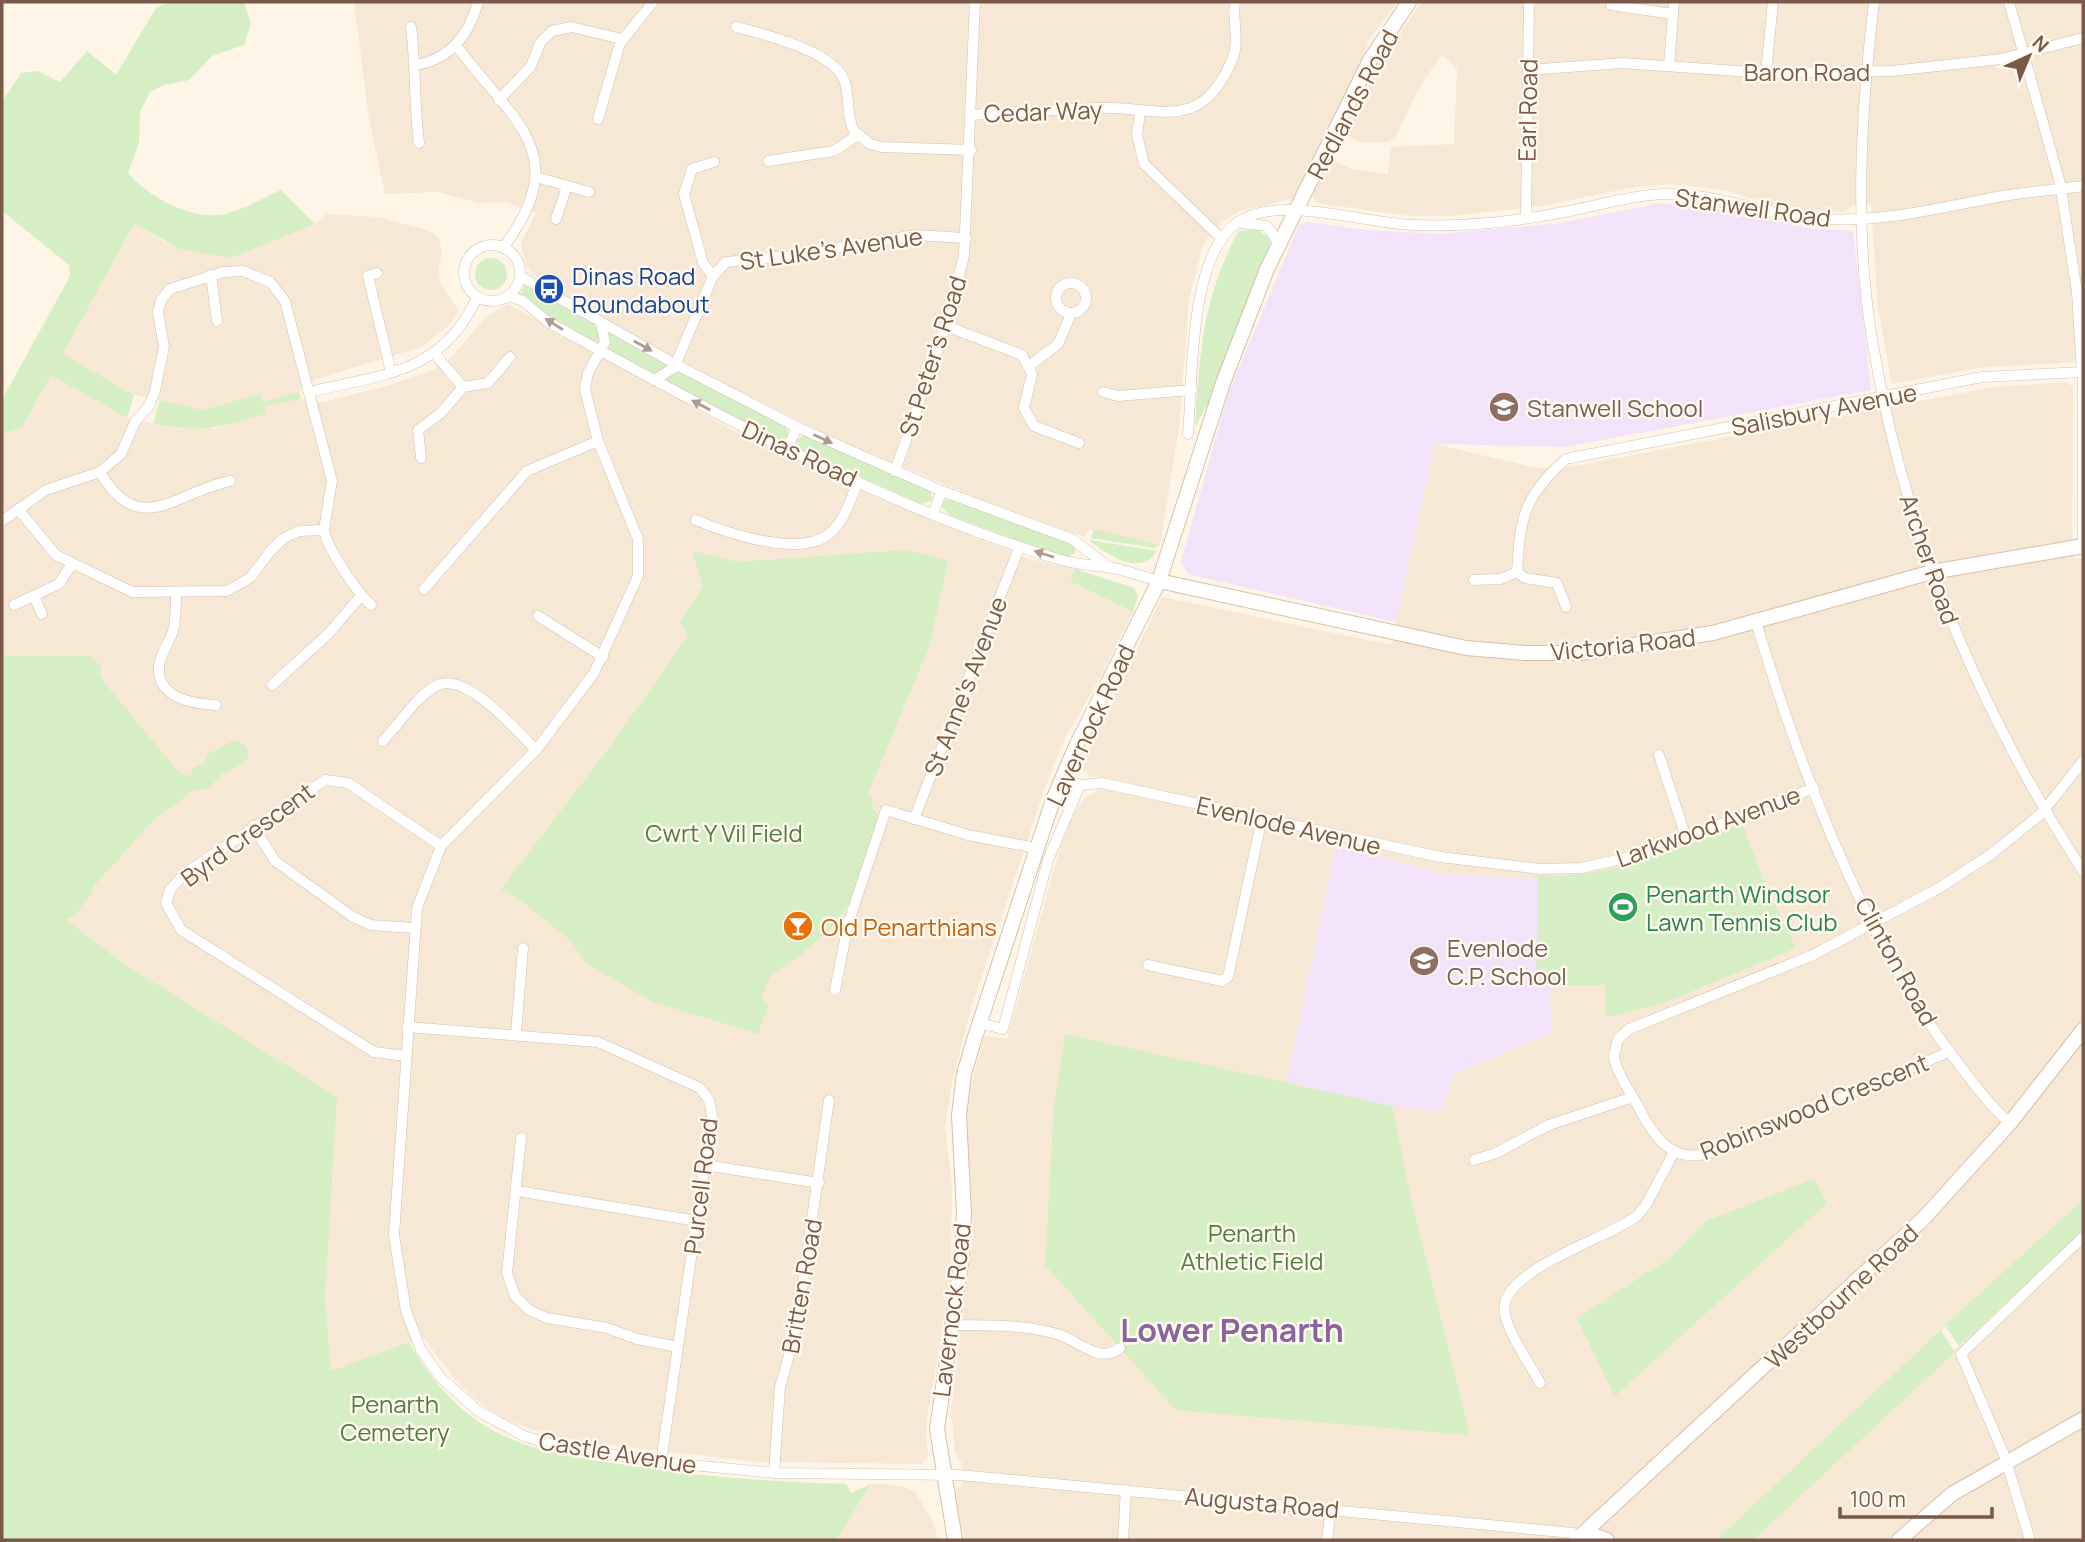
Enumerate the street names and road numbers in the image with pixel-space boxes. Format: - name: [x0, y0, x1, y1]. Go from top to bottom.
- street label: Redlands Road: [1299, 23, 1405, 185]
- street label: Baron Road: [1744, 55, 1870, 88]
- street label: Earl Road: [1510, 58, 1544, 162]
- street label: Cedar Way: [983, 92, 1103, 130]
- street label: Stanwell Road: [1673, 180, 1833, 234]
- street label: St Luke's Avenue: [737, 219, 925, 277]
- street label: St Peter's Road: [890, 271, 974, 441]
- street label: Salisbury Avenue: [1728, 375, 1920, 443]
- street label: Dinas Road: [737, 412, 863, 494]
- street label: Archer Road: [1892, 490, 1968, 628]
- street label: St Anne's Avenue: [916, 591, 1014, 781]
- street label: Victoria Road: [1549, 620, 1697, 668]
- street label: Lavernock Road: [1038, 639, 1142, 811]
- street label: Byrd Crescent: [174, 774, 320, 894]
- street label: Larkwood Avenue: [1611, 777, 1805, 875]
- street label: Evenlode Avenue: [1194, 788, 1384, 862]
- street label: Clinton Road: [1848, 891, 1946, 1031]
- street label: Robinswood Crescent: [1695, 1045, 1933, 1167]
- street label: Purcell Road: [675, 1116, 725, 1256]
- street label: Britten Road: [773, 1216, 829, 1356]
- street label: Westbourne Road: [1757, 1216, 1925, 1376]
- street label: Lavernock Road: [924, 1221, 978, 1399]
- street label: Castle Avenue: [537, 1423, 699, 1481]
- street label: Augusta Road: [1183, 1479, 1341, 1525]

